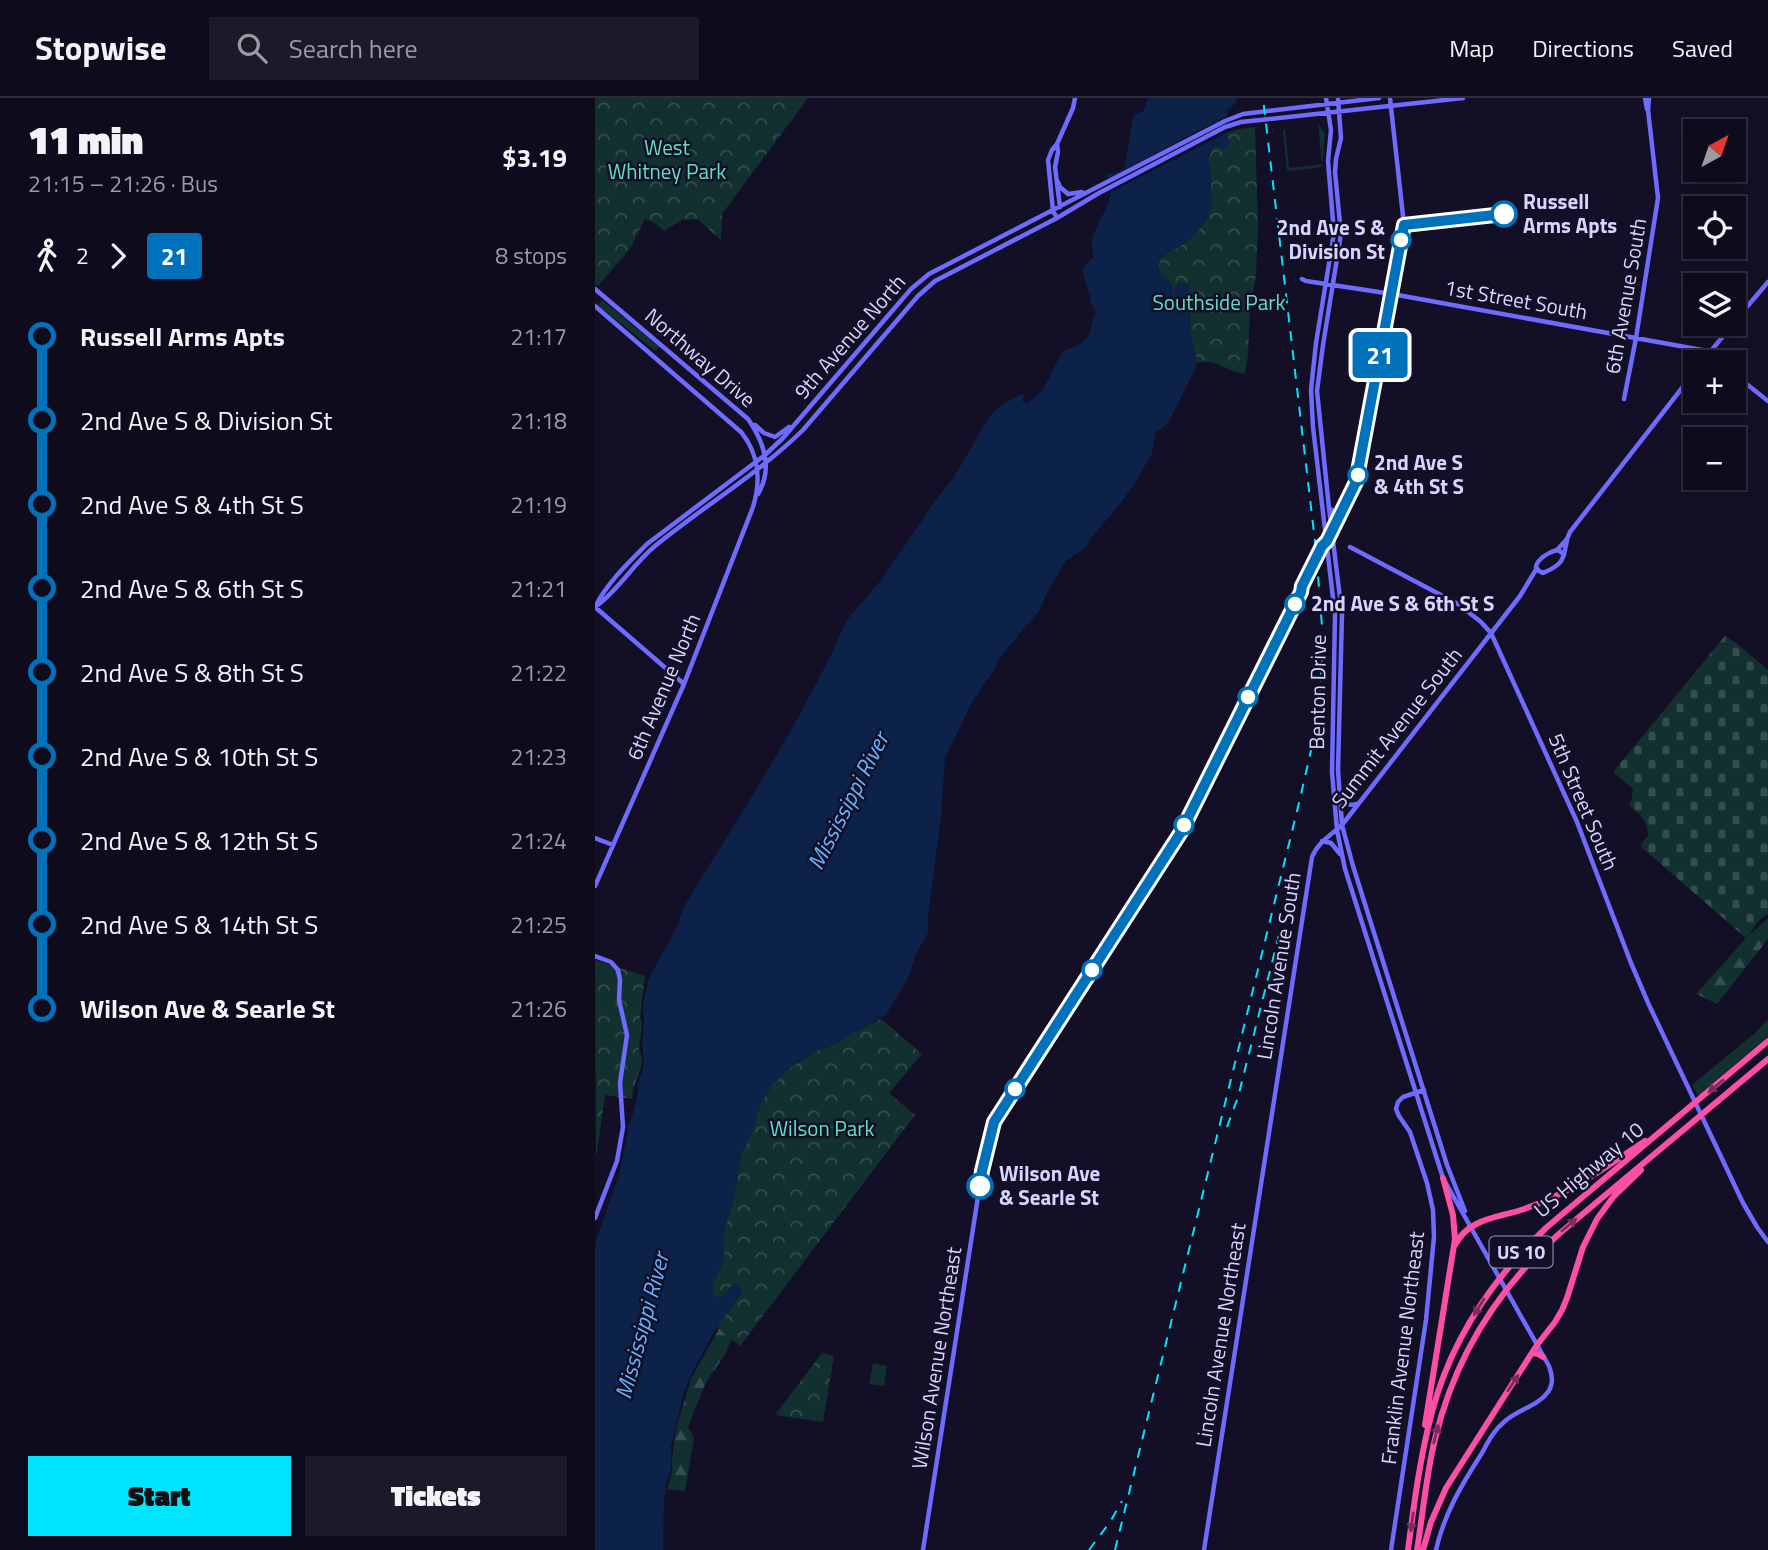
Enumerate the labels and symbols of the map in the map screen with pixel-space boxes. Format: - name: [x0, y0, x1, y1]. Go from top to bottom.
- north arrow: [1683, 119, 1747, 182]
- park label: West Whitney Park: [608, 131, 726, 187]
- place label: Russell Arms Apts: [1523, 185, 1617, 241]
- marker: Russell Arms Apts: [1491, 201, 1517, 227]
- place label: 2nd Ave S & Division St: [1277, 211, 1385, 267]
- street label: 6th Avenue South: [1596, 215, 1654, 376]
- marker: 2nd Ave S & Division St: [1391, 230, 1411, 250]
- street label: 9th Avenue North: [786, 267, 913, 406]
- street label: 1st Street South: [1442, 271, 1590, 327]
- park label: Southside Park: [1152, 286, 1286, 318]
- street label: Northway Drive: [638, 300, 763, 415]
- line badge: 21: [1349, 332, 1411, 378]
- place label: 2nd Ave S & 4th St S: [1374, 446, 1464, 502]
- marker: 2nd Ave S & 4th St S: [1348, 465, 1368, 485]
- place label: 2nd Ave S & 6th St S: [1311, 587, 1495, 619]
- marker: 2nd Ave S & 6th St S: [1285, 594, 1305, 614]
- street label: 6th Avenue North: [618, 608, 708, 765]
- street label: Benton Drive: [1300, 634, 1334, 750]
- street label: Summit Avenue South: [1323, 640, 1469, 815]
- unlabelled marker: [1238, 687, 1258, 707]
- water label: Mississippi River: [798, 724, 898, 876]
- street label: 5th Street South: [1541, 728, 1627, 875]
- unlabelled marker: [1174, 815, 1194, 835]
- street label: Lincoln Avenue South: [1247, 870, 1309, 1062]
- unlabelled marker: [1082, 960, 1102, 980]
- one-way arrow: [1708, 1078, 1725, 1093]
- unlabelled marker: [1005, 1079, 1025, 1099]
- park label: Wilson Park: [770, 1112, 875, 1144]
- street label: US Highway 10: [1526, 1114, 1650, 1225]
- place label: Wilson Ave & Searle St: [999, 1157, 1100, 1213]
- marker: Wilson Ave & Searle St: [967, 1173, 993, 1199]
- one-way arrow: [1559, 1218, 1577, 1233]
- street label: Lincoln Avenue Northeast: [1186, 1220, 1254, 1449]
- street label: Franklin Avenue Northeast: [1372, 1229, 1432, 1466]
- road number: US 10: [1489, 1236, 1553, 1268]
- street label: Wilson Avenue Northeast: [903, 1244, 969, 1471]
- water label: Mississippi River: [605, 1246, 679, 1403]
- one-way arrow: [1473, 1297, 1486, 1317]
- one-way arrow: [1506, 1374, 1519, 1393]
- one-way arrow: [1431, 1423, 1442, 1445]
- one-way arrow: [1406, 1511, 1417, 1533]

